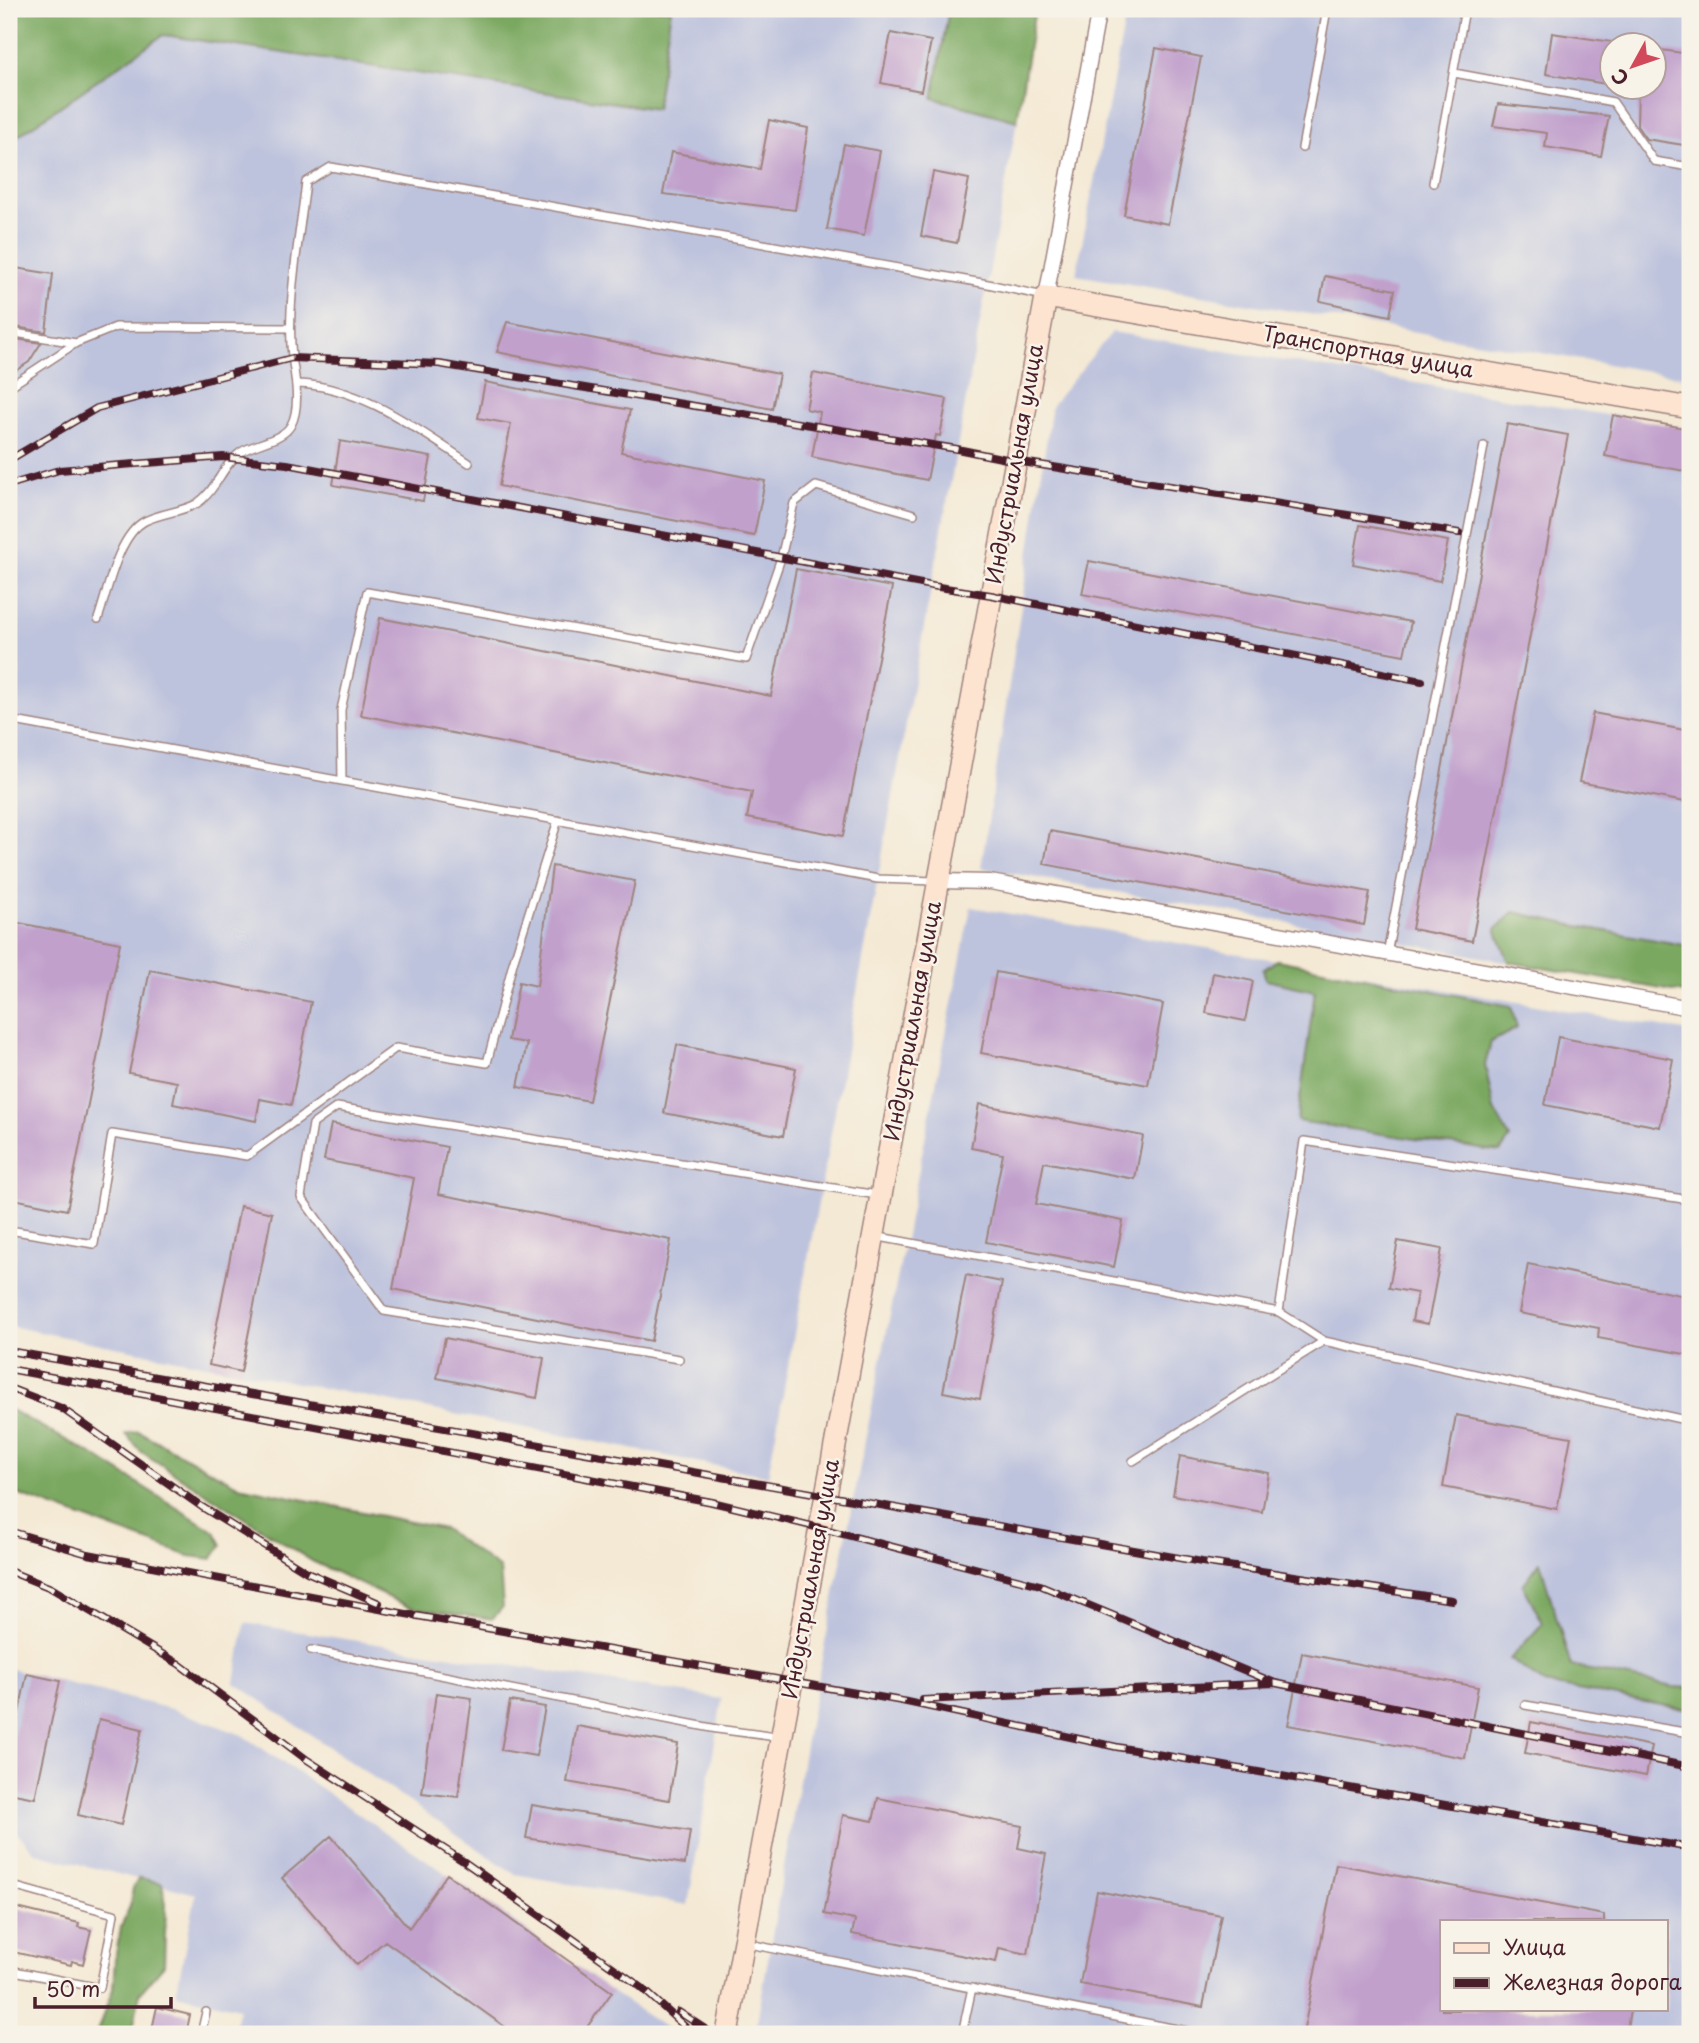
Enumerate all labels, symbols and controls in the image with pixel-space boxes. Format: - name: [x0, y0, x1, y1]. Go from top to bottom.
- north arrow: [1598, 32, 1668, 102]
- text: С: [1604, 63, 1635, 92]
- street label: Транспортная улица: [1260, 316, 1477, 384]
- street label: Индустриальная улица: [976, 340, 1050, 586]
- street label: Индустриальная улица: [874, 897, 948, 1143]
- street label: Индустриальная улица: [772, 1455, 846, 1701]
- legend: [1440, 1920, 1668, 2011]
- text: Улица: [1503, 1930, 1566, 1962]
- text: Железная дорога: [1503, 1965, 1681, 1997]
- scale bar: [35, 1966, 172, 2010]
- text: 50 m: [46, 1972, 100, 2004]

